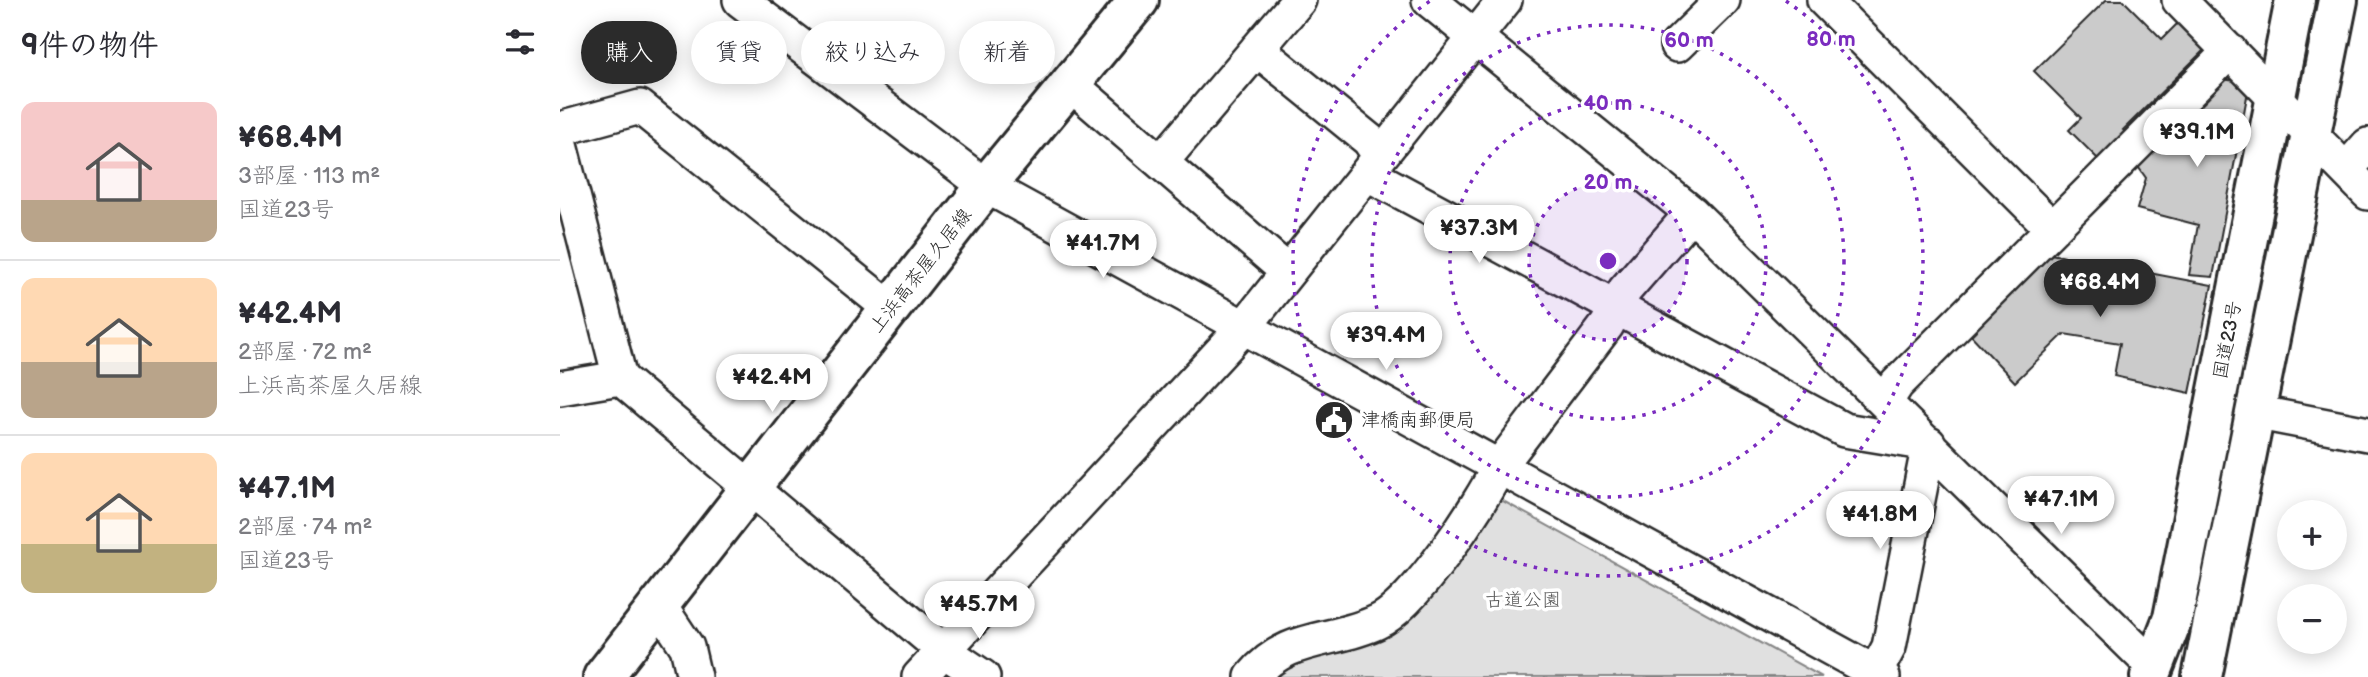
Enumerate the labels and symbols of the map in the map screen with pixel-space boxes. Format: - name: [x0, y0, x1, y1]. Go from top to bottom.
- text: 80 m: [1806, 27, 1856, 52]
- text: 60 m: [1664, 28, 1714, 53]
- text: 40 m: [1583, 91, 1633, 116]
- pin: ¥39.1M: [2140, 110, 2254, 169]
- text: 20 m: [1584, 170, 1632, 195]
- street label: 上浜高茶屋久居線: [865, 204, 977, 338]
- pin: ¥37.3M: [1422, 205, 1536, 265]
- pin: ¥41.7M: [1046, 220, 1160, 280]
- centre of rings: [1596, 249, 1620, 273]
- pin: ¥68.4M: [2043, 260, 2157, 319]
- street label: 国道23号: [2209, 299, 2247, 381]
- pin: ¥39.4M: [1329, 312, 1443, 372]
- pin: ¥42.4M: [715, 354, 829, 414]
- public building icon: 津橋南郵便局: [1313, 399, 1355, 441]
- place label: 津橋南郵便局: [1361, 409, 1475, 432]
- pin: ¥47.1M: [2004, 476, 2118, 536]
- pin: ¥41.8M: [1823, 491, 1937, 551]
- pin: ¥45.7M: [922, 582, 1036, 641]
- park label: 古道公園: [1485, 589, 1561, 612]

